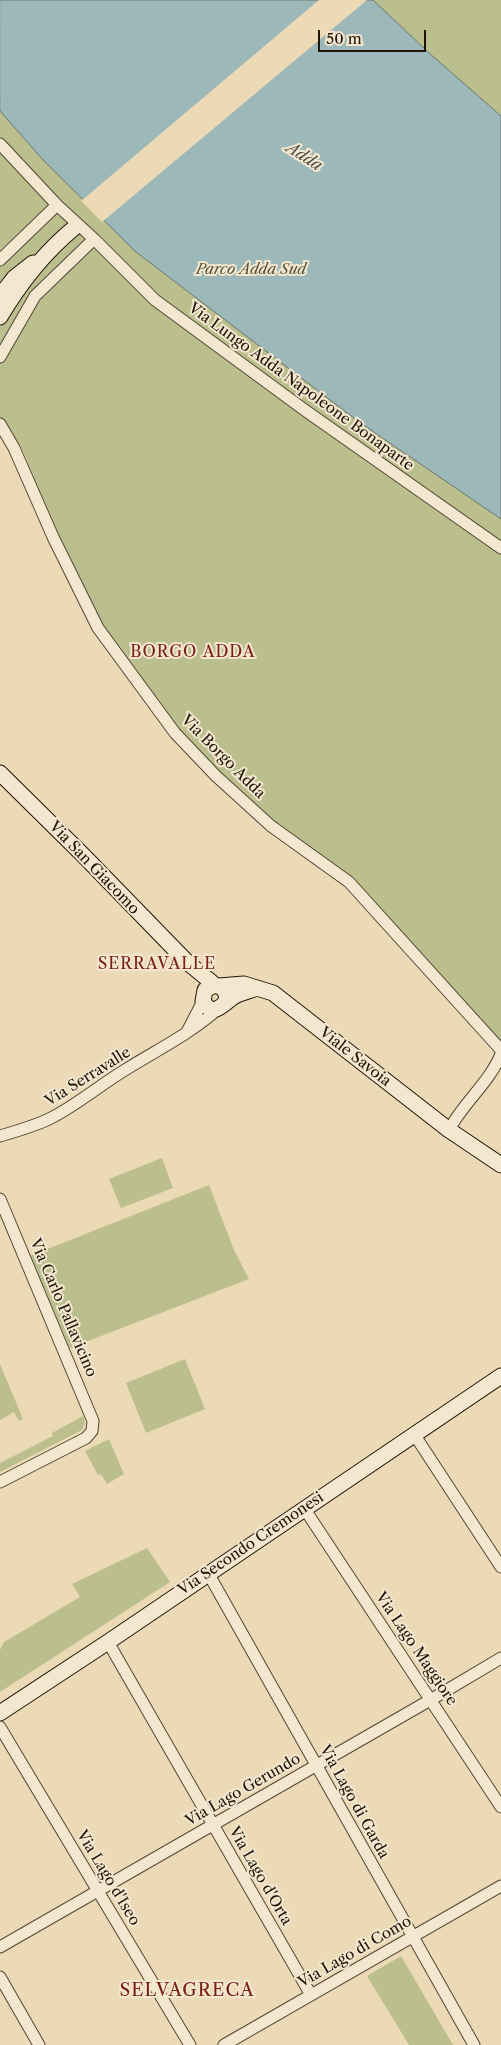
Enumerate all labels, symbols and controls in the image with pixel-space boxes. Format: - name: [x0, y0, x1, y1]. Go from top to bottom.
- scale bar: [321, 20, 428, 52]
- text: 50 m: [326, 29, 362, 48]
- water label: Adda: [282, 138, 326, 176]
- park label: Parco Adda Sud: [196, 261, 306, 279]
- street label: Via Lungo Adda Napoleone Bonaparte: [185, 299, 417, 475]
- district label: BORGO ADDA: [129, 642, 257, 662]
- street label: Via Borgo Adda: [177, 711, 269, 803]
- street label: Via San Giacomo: [45, 818, 143, 918]
- district label: SERRAVALLE: [96, 954, 218, 974]
- street label: Viale Savoia: [316, 1023, 394, 1091]
- street label: Via Serravalle: [42, 1043, 134, 1111]
- street label: Via Carlo Pallavicino: [26, 1236, 100, 1380]
- street label: Via Secondo Cremonesi: [175, 1489, 327, 1599]
- street label: Via Lago Maggiore: [371, 1589, 461, 1709]
- street label: Via Lago di Garda: [315, 1742, 393, 1862]
- street label: Via Lago Gerundo: [182, 1750, 304, 1830]
- street label: Via Lago d'Orta: [225, 1824, 295, 1928]
- street label: Via Lago d'Iseo: [72, 1827, 144, 1929]
- street label: Via Lago di Como: [295, 1912, 415, 1992]
- district label: SELVAGRECA: [118, 1980, 256, 2002]

